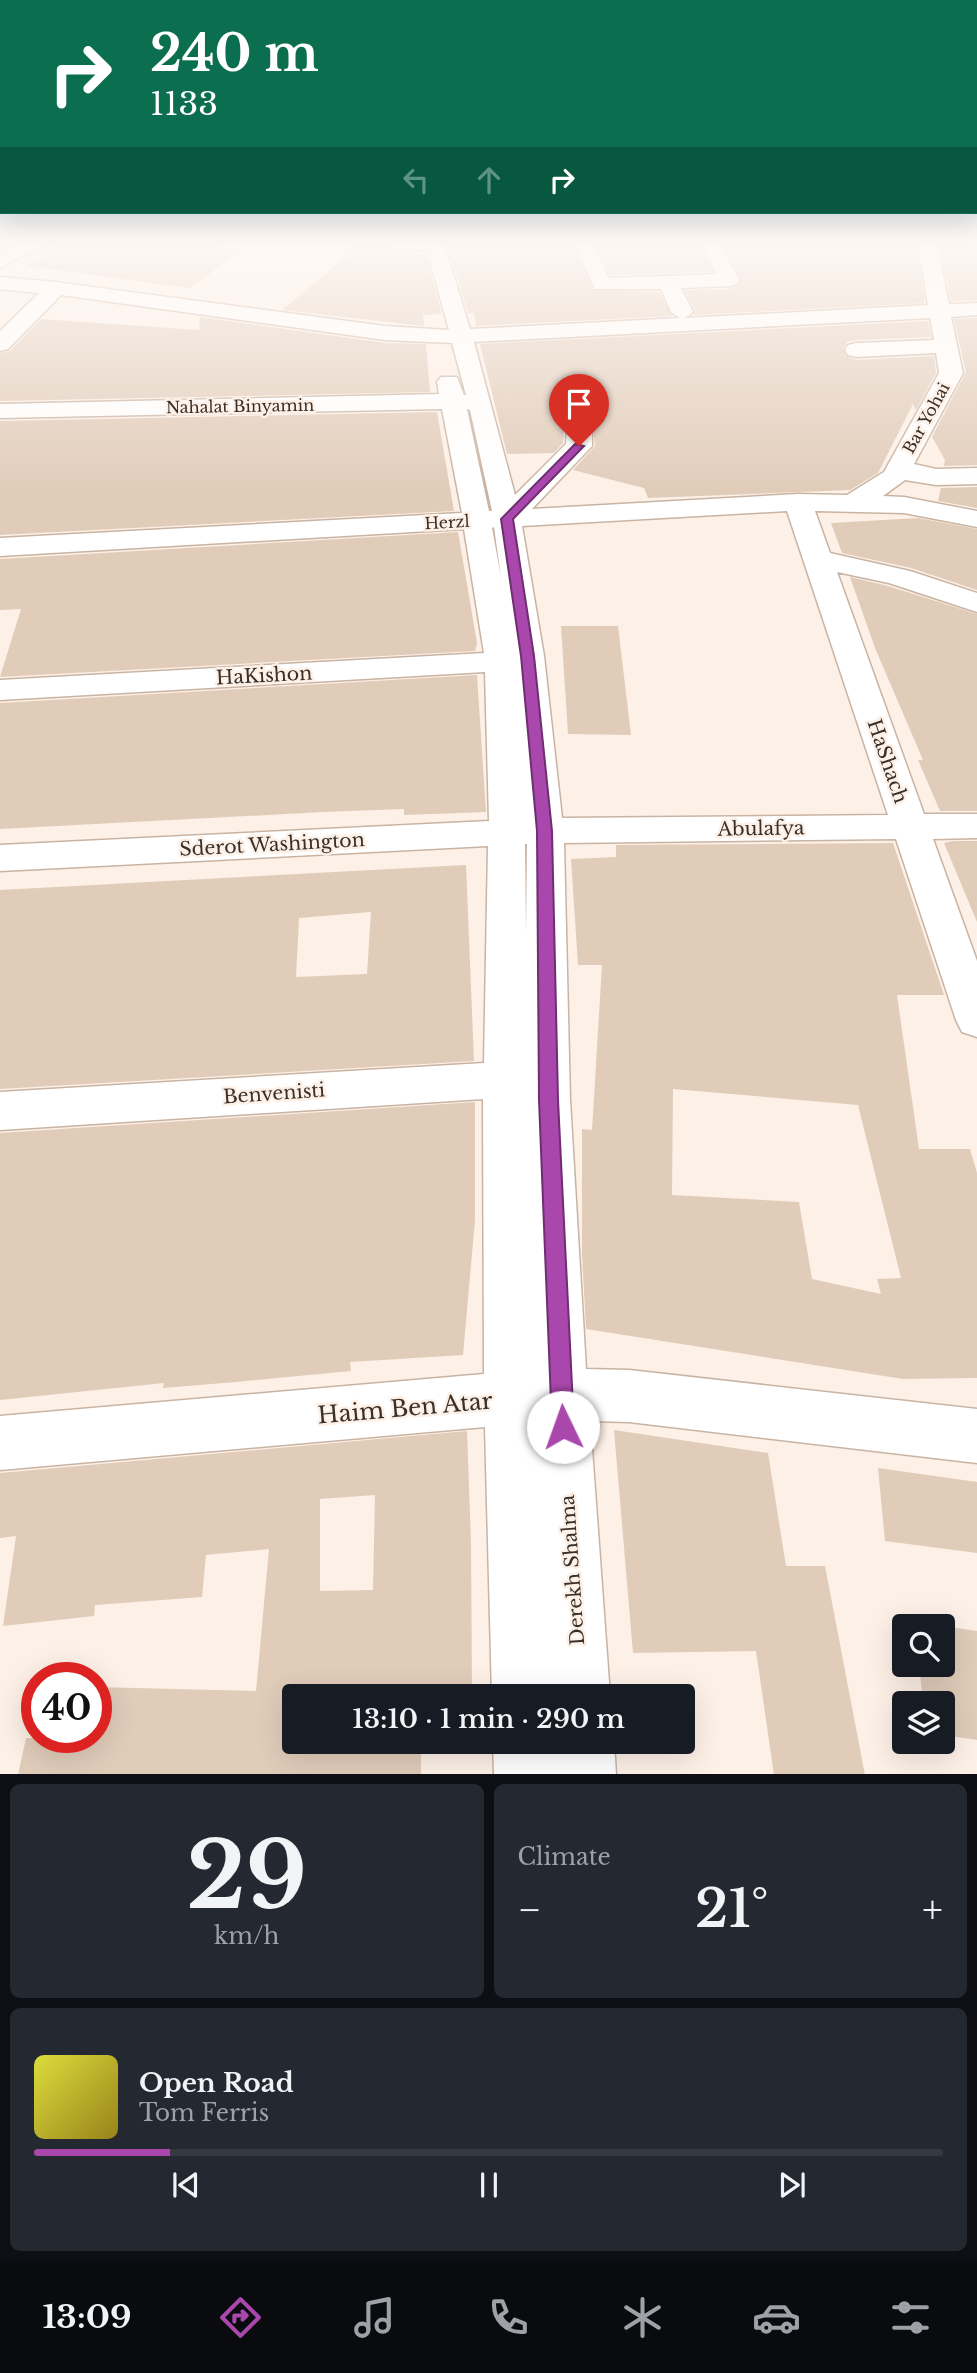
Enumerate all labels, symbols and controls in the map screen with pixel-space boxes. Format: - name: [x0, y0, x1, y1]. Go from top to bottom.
- text: 240 m: [150, 23, 319, 84]
- icon: right: [35, 28, 126, 119]
- text: 1133: [150, 84, 218, 124]
- icon: left: [397, 161, 435, 199]
- icon: ahead: [470, 161, 508, 199]
- icon: right: [543, 161, 581, 199]
- pin: [549, 374, 609, 446]
- street label: Bar Yohai: [898, 378, 954, 457]
- icon: arrive: [560, 385, 598, 423]
- street label: Nahalat Binyamin: [166, 395, 314, 417]
- street label: Herzl: [424, 511, 470, 533]
- street label: HaKishon: [215, 661, 313, 690]
- street label: HaShach: [862, 716, 913, 806]
- street label: Abulafya: [716, 816, 805, 841]
- street label: Sderot Washington: [179, 828, 365, 861]
- street label: Benvenisti: [222, 1078, 326, 1109]
- street label: Haim Ben Atar: [316, 1386, 494, 1430]
- position arrow: [526, 1390, 600, 1464]
- street label: Derekh Shalma: [556, 1494, 589, 1646]
- map controls: [892, 1614, 955, 1754]
- button: search: [892, 1614, 955, 1677]
- speed limit sign: 40: [21, 1662, 112, 1753]
- button: layers: [892, 1691, 955, 1754]
- text: 13:10 · 1 min · 290 m: [352, 1703, 625, 1735]
- text: 29: [186, 1820, 307, 1933]
- text: Climate: [518, 1843, 611, 1871]
- text: 21°: [695, 1877, 769, 1941]
- text: −: [518, 1886, 542, 1933]
- text: +: [922, 1886, 943, 1933]
- text: km/h: [214, 1922, 279, 1950]
- text: Open Road: [139, 2067, 294, 2099]
- text: Tom Ferris: [139, 2099, 269, 2127]
- icon: previous: [167, 2166, 205, 2204]
- icon: pause: [470, 2166, 508, 2204]
- icon: next: [773, 2166, 811, 2204]
- icon: directions: [216, 2293, 265, 2342]
- icon: music: [350, 2293, 399, 2342]
- icon: phone: [484, 2293, 533, 2342]
- icon: climate: [618, 2293, 667, 2342]
- icon: car: [752, 2293, 801, 2342]
- icon: filters: [886, 2293, 935, 2342]
- text: 13:09: [42, 2297, 132, 2337]

